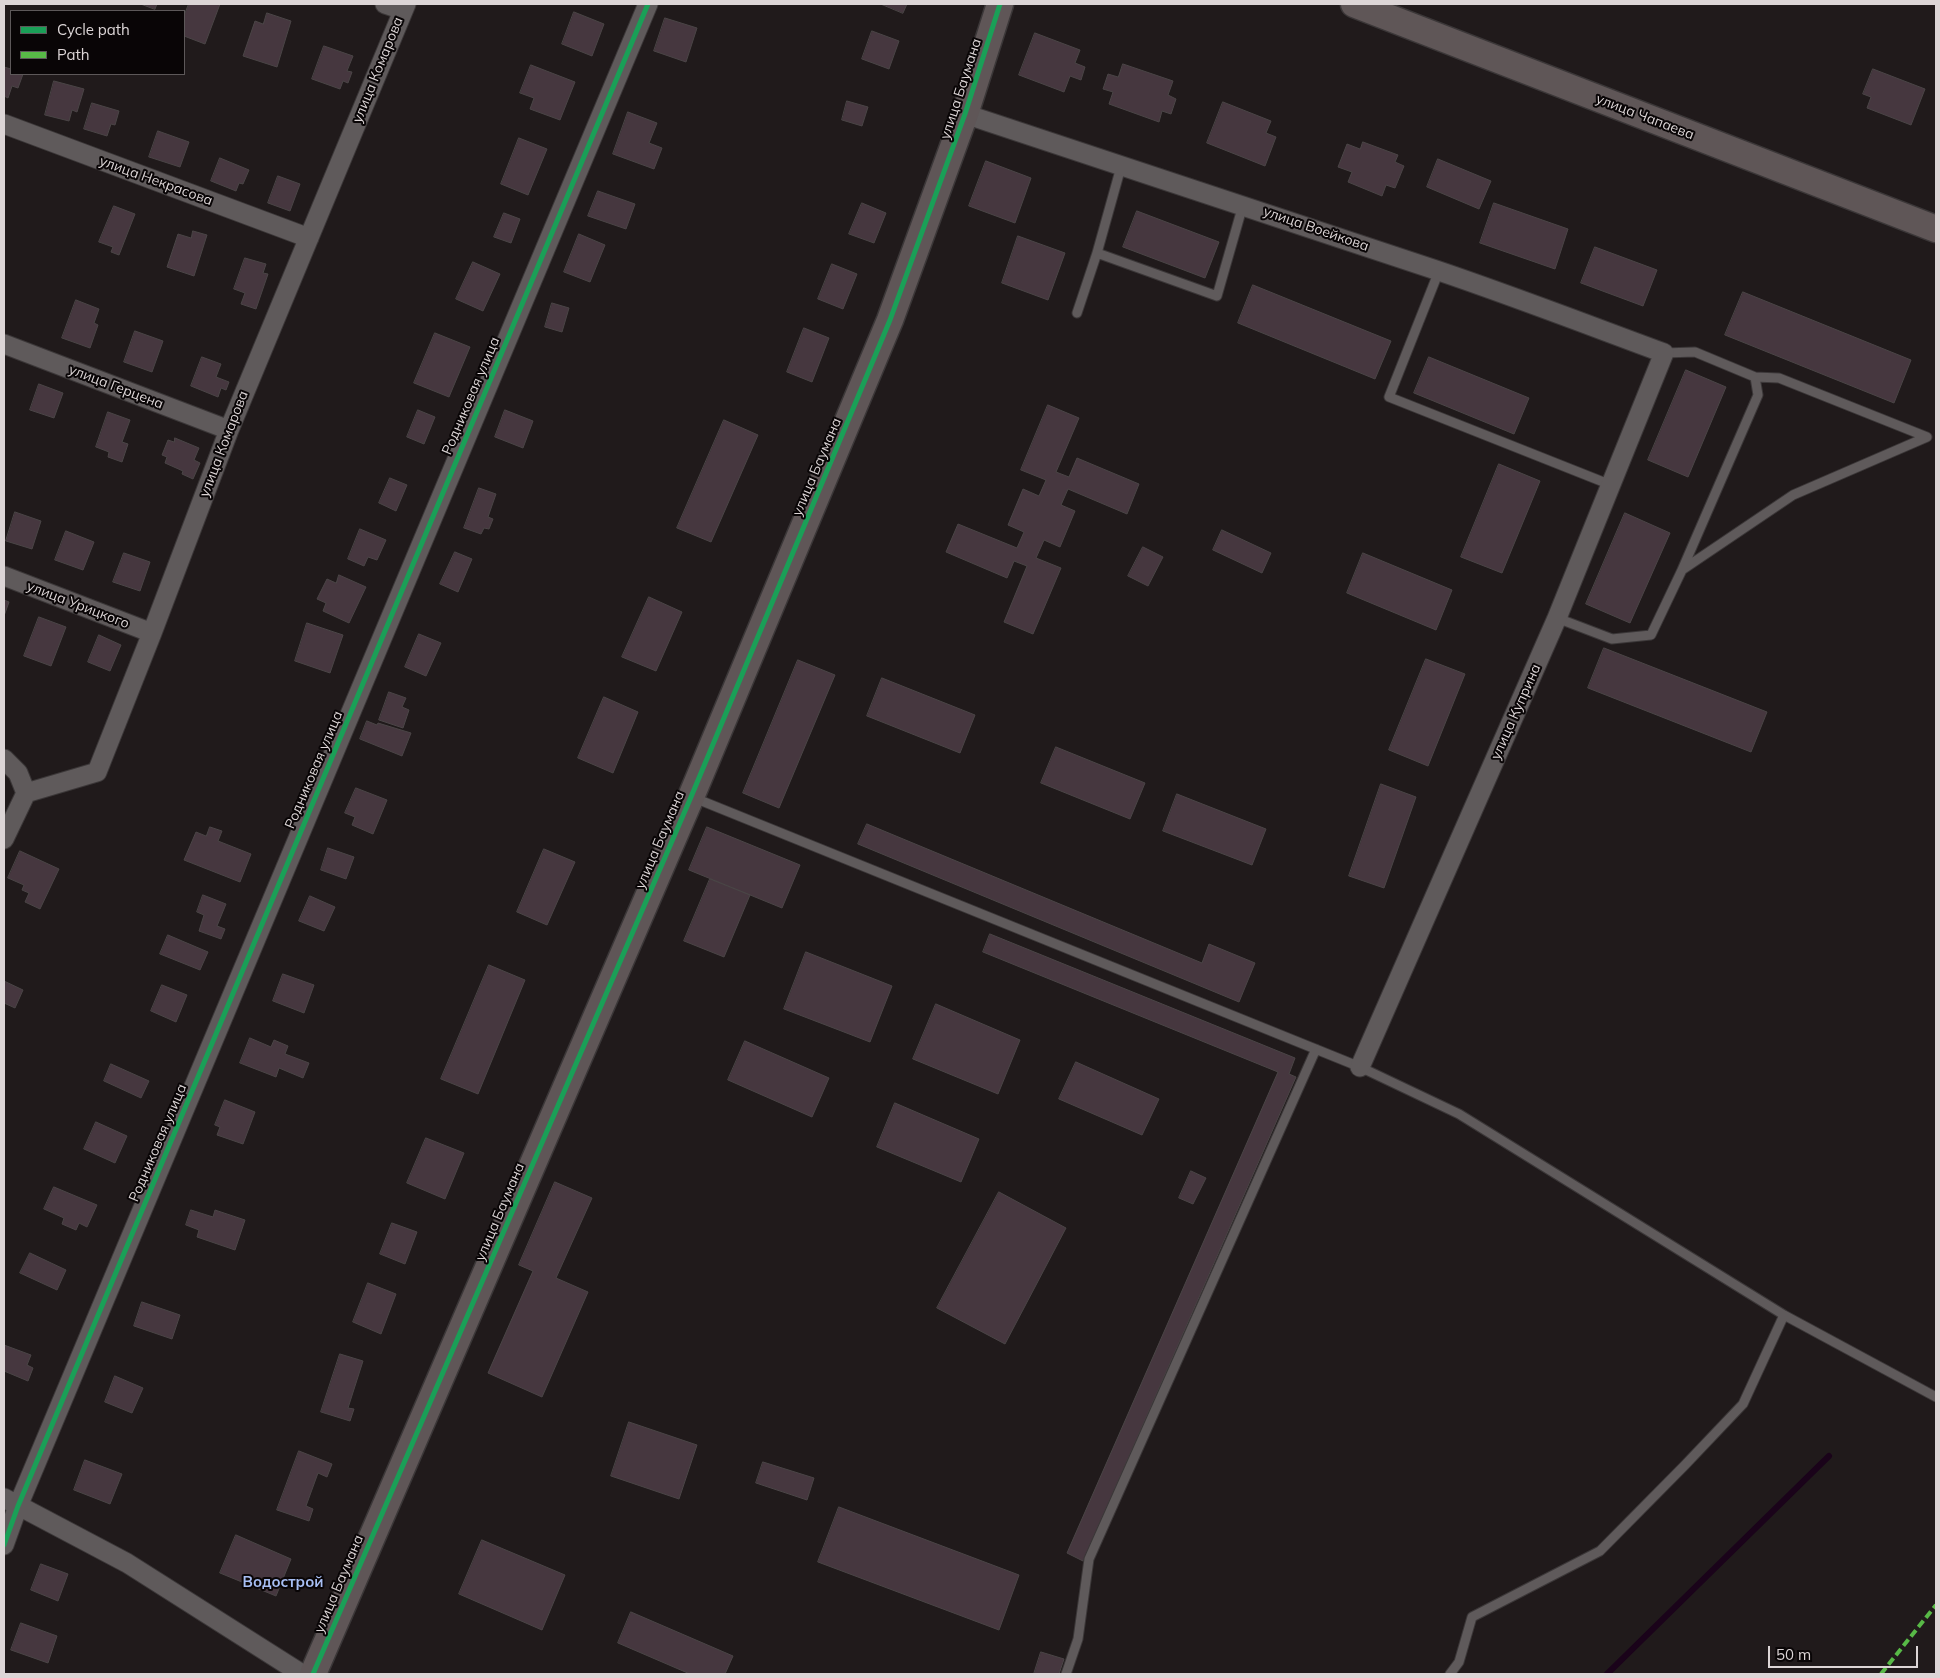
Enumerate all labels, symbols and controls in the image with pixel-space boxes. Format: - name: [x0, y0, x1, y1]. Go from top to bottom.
- legend: [10, 10, 185, 75]
- street label: улица Комарова: [349, 15, 407, 125]
- text: Cycle path: [57, 20, 130, 39]
- street label: улица Баумана: [937, 37, 985, 141]
- text: Path: [57, 45, 89, 64]
- street label: улица Чапаева: [1594, 91, 1696, 143]
- street label: улица Некрасова: [97, 153, 215, 209]
- street label: улица Воейкова: [1261, 203, 1371, 255]
- street label: Родниковая улица: [439, 335, 503, 457]
- street label: улица Герцена: [66, 361, 166, 413]
- street label: улица Комарова: [196, 388, 252, 500]
- street label: улица Баумана: [789, 415, 845, 519]
- street label: улица Урицкого: [24, 578, 132, 632]
- street label: улица Куприна: [1487, 662, 1545, 762]
- street label: Родниковая улица: [282, 709, 346, 831]
- street label: улица Баумана: [632, 788, 688, 892]
- street label: Родниковая улица: [126, 1082, 190, 1204]
- street label: улица Баумана: [472, 1160, 528, 1264]
- street label: улица Баумана: [311, 1532, 367, 1636]
- district label: Водострой: [243, 1573, 323, 1591]
- scale bar: [1770, 1636, 1920, 1668]
- text: 50 m: [1776, 1645, 1811, 1664]

